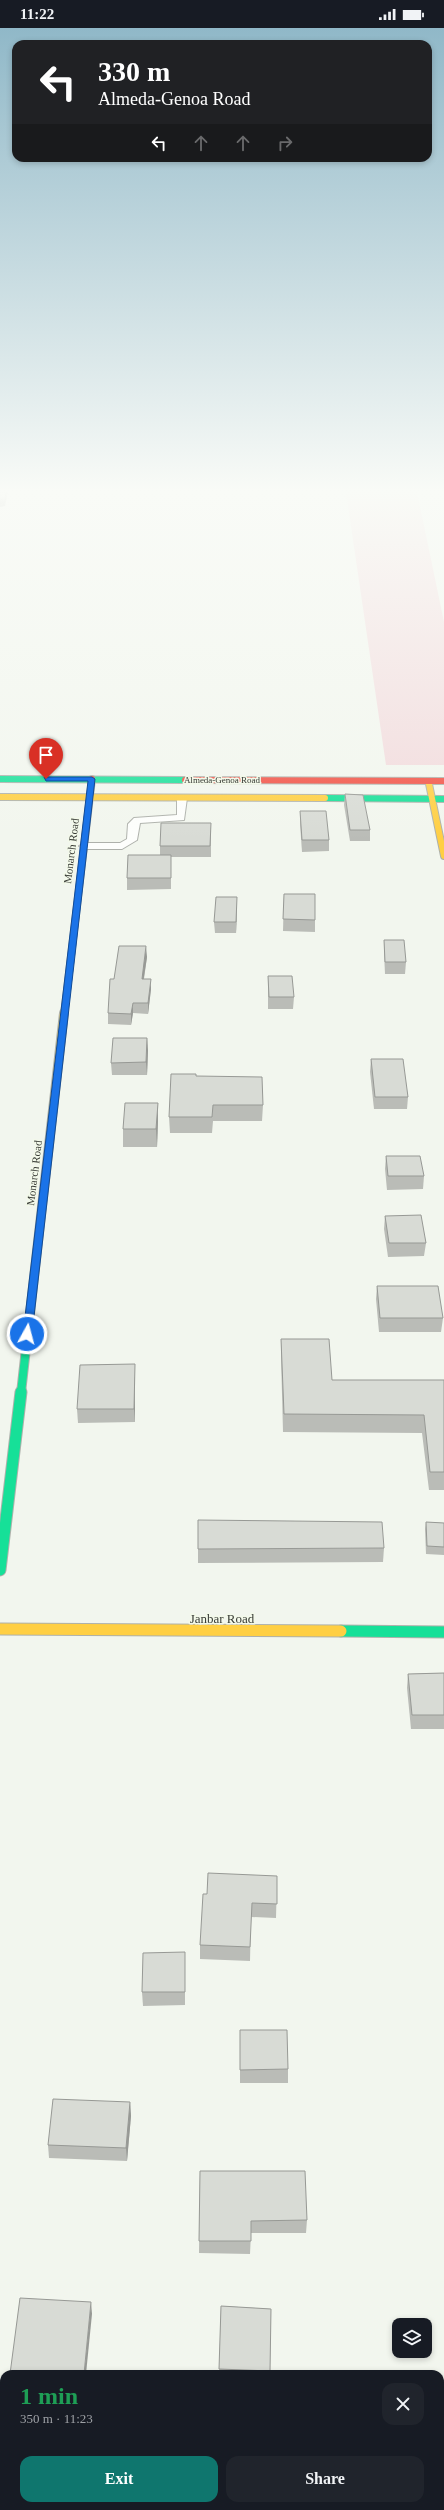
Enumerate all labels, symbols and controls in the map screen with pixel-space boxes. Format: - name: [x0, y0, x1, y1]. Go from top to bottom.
- text: 11:22: [20, 6, 54, 22]
- icon: left: [32, 56, 84, 108]
- text: 330 m: [98, 56, 170, 87]
- text: Almeda-Genoa Road: [98, 89, 250, 109]
- icon: left: [148, 132, 170, 154]
- icon: ahead: [190, 132, 212, 154]
- icon: ahead: [232, 132, 254, 154]
- icon: right: [274, 132, 296, 154]
- pin: [29, 738, 63, 779]
- icon: arrive: [35, 744, 57, 766]
- street label: Almeda-Genoa Road: [184, 775, 261, 785]
- street label: Monarch Road: [61, 817, 81, 884]
- street label: Monarch Road: [24, 1139, 44, 1206]
- position arrow: [6, 1313, 48, 1355]
- street label: Janbar Road: [190, 1611, 255, 1626]
- map controls: [392, 2318, 432, 2358]
- button: layers: [392, 2318, 432, 2358]
- text: 1 min: [20, 2383, 78, 2409]
- button: close: [382, 2383, 424, 2425]
- text: 350 m · 11:23: [20, 2411, 93, 2426]
- button: Exit: [20, 2456, 218, 2502]
- button: Share: [226, 2456, 424, 2502]

